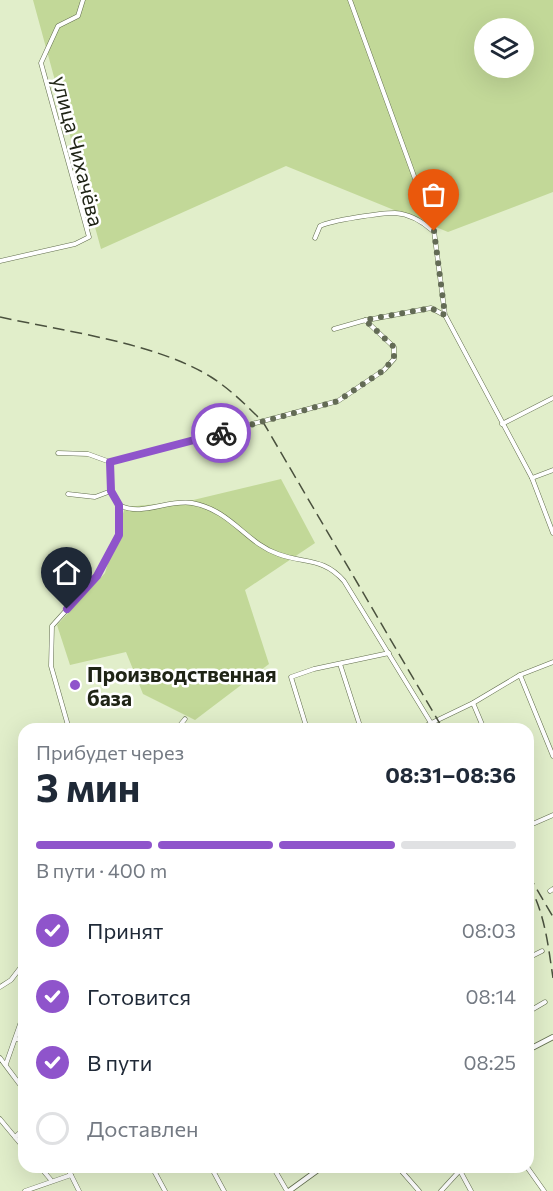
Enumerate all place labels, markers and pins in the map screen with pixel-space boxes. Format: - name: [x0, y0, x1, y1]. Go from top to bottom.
- pin: [408, 169, 459, 231]
- pin: [41, 547, 92, 609]
- place label: Производственная база: [87, 661, 277, 710]
- marker: Производственная база: [68, 678, 82, 692]

